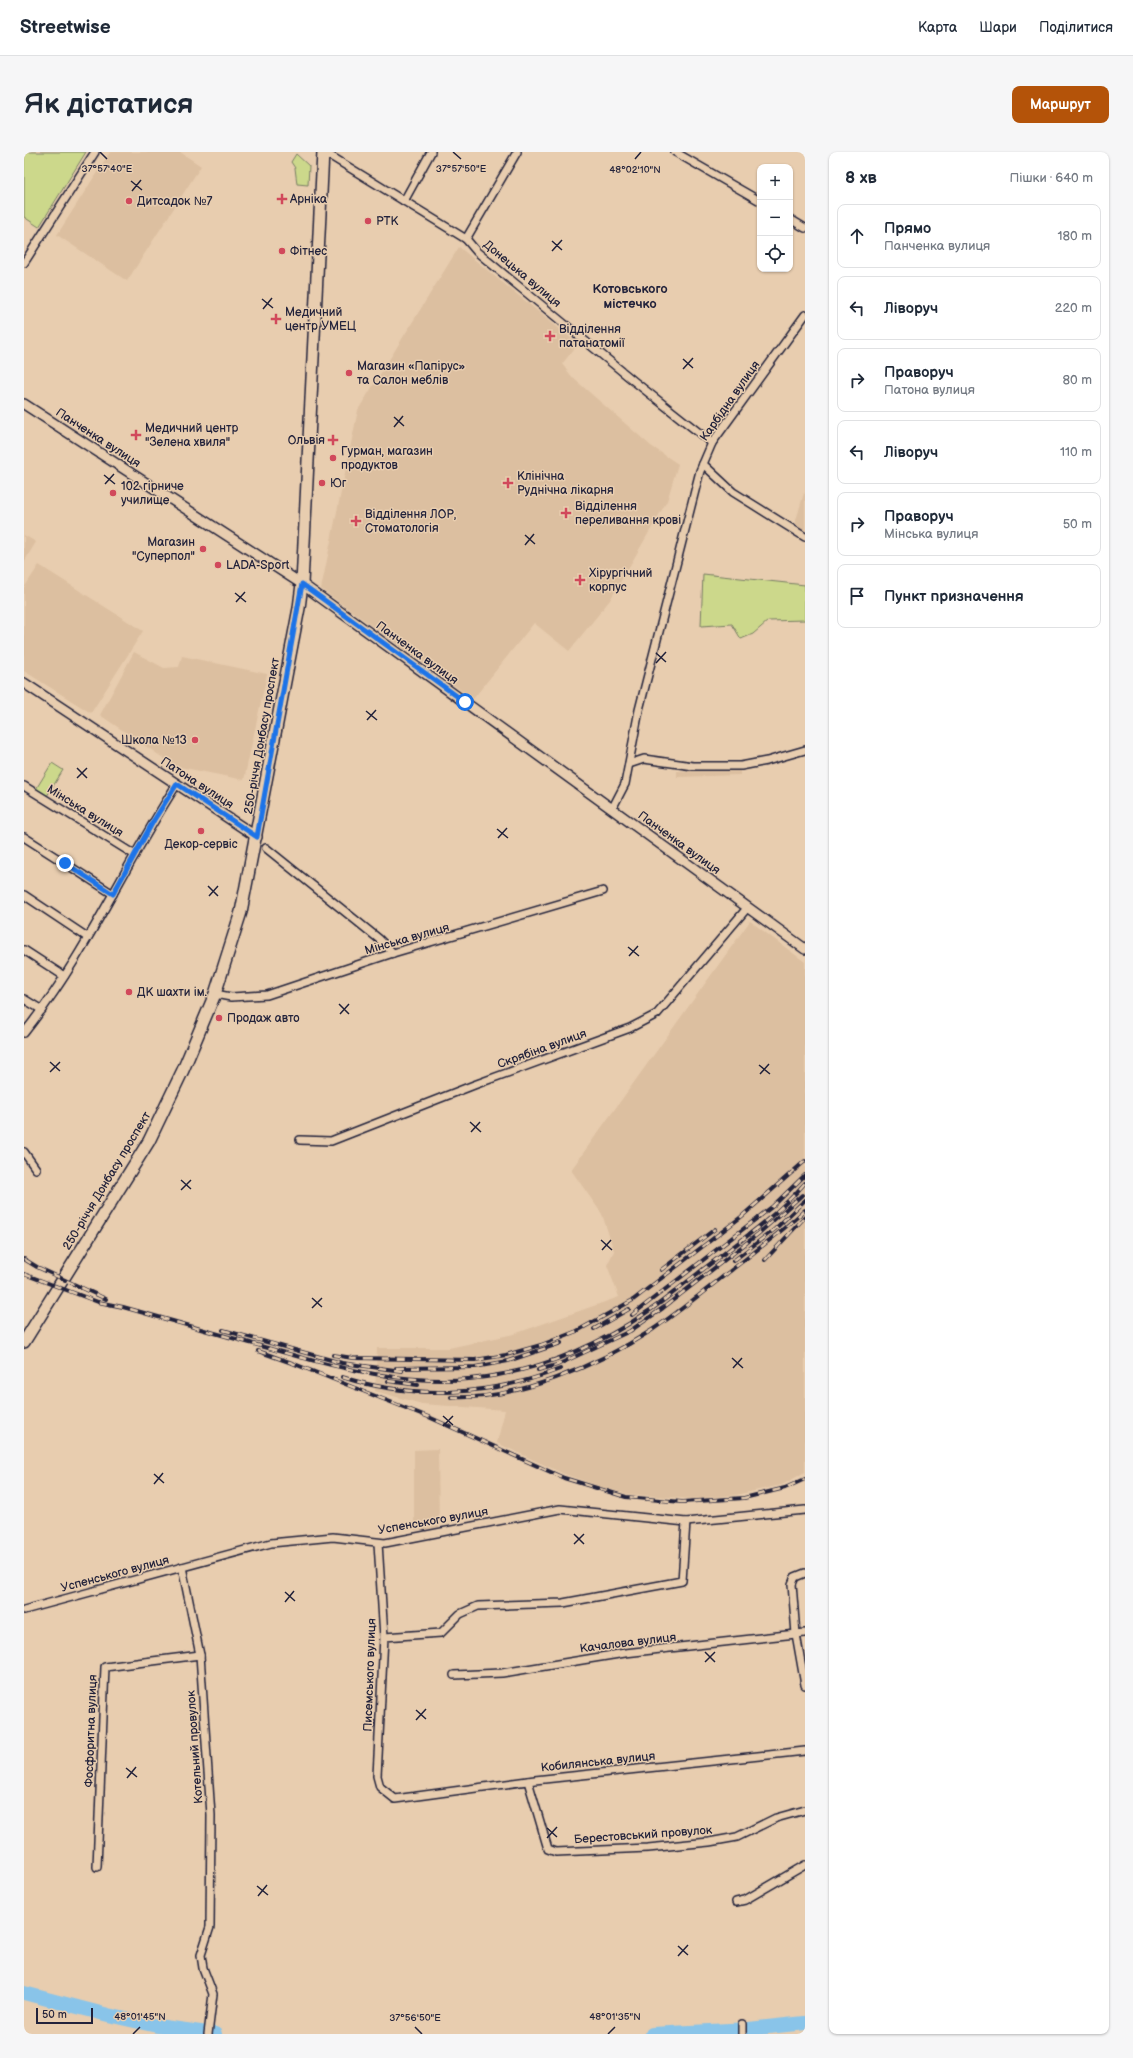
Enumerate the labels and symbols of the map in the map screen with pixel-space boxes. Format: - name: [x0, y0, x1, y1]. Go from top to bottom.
- text: 37°57'40"E: [82, 163, 133, 175]
- text: 37°57'50"E: [436, 163, 487, 175]
- text: 48°02'10"N: [609, 164, 661, 176]
- place label: Арніка: [289, 192, 327, 207]
- place label: Дитсадок №7: [137, 194, 213, 209]
- marker: Арніка: [277, 194, 287, 204]
- marker: Дитсадок №7: [124, 196, 134, 206]
- place label: РТК: [376, 214, 399, 229]
- marker: РТК: [363, 216, 373, 226]
- street label: Донецька вулиця: [480, 237, 564, 311]
- place label: Фітнес: [290, 244, 327, 259]
- marker: Фітнес: [277, 246, 287, 256]
- district label: Котовського містечко: [592, 281, 668, 312]
- place label: Медичний центр УМЕЦ: [285, 305, 357, 334]
- marker: Медичний центр УМЕЦ: [270, 313, 282, 325]
- place label: Відділення патанатомії: [559, 322, 626, 351]
- marker: Відділення патанатомії: [544, 330, 556, 342]
- street label: Карбідна вулиця: [697, 358, 763, 444]
- place label: Магазин «Папірус» та Салон меблів: [357, 359, 466, 388]
- marker: Магазин «Папірус» та Салон меблів: [344, 368, 354, 378]
- street label: Панченка вулиця: [53, 405, 144, 471]
- place label: Медичний центр "Зелена хвиля": [145, 421, 239, 450]
- marker: Медичний центр "Зелена хвиля": [130, 429, 142, 441]
- place label: Ольвія: [288, 433, 325, 448]
- marker: Ольвія: [328, 435, 338, 445]
- place label: Гурман, магазин продуктов: [341, 444, 433, 473]
- marker: Гурман, магазин продуктов: [328, 453, 338, 463]
- place label: Клінічна Руднічна лікарня: [517, 469, 614, 498]
- place label: Юг: [330, 476, 347, 491]
- marker: Клінічна Руднічна лікарня: [502, 477, 514, 489]
- marker: Юг: [317, 478, 327, 488]
- place label: 102 гірниче училище: [121, 479, 184, 508]
- marker: 102 гірниче училище: [108, 488, 118, 498]
- place label: Відділення переливання крові: [575, 499, 681, 528]
- place label: Відділення ЛОР, Стоматологія: [365, 507, 456, 536]
- marker: Відділення переливання крові: [560, 507, 572, 519]
- marker: Відділення ЛОР, Стоматологія: [350, 515, 362, 527]
- place label: Магазин "Суперпол": [132, 535, 195, 564]
- marker: Магазин "Суперпол": [198, 544, 208, 554]
- place label: LADA-Sport: [226, 558, 290, 573]
- marker: LADA-Sport: [213, 560, 223, 570]
- place label: Хірургічний корпус: [589, 566, 653, 595]
- marker: Хірургічний корпус: [574, 574, 586, 586]
- street label: Панченка вулиця: [373, 618, 461, 688]
- street label: 250-річчя Донбасу проспект: [241, 656, 283, 815]
- route start: [456, 693, 474, 711]
- place label: Школа №13: [121, 733, 187, 748]
- marker: Школа №13: [190, 735, 200, 745]
- street label: Патона вулиця: [158, 754, 237, 812]
- street label: Мінська вулиця: [44, 782, 126, 841]
- street label: Панченка вулиця: [635, 808, 723, 878]
- marker: Декор-сервіс: [196, 826, 206, 836]
- place label: Декор-сервіс: [164, 837, 238, 852]
- route end: [56, 854, 74, 872]
- street label: Мінська вулиця: [363, 920, 451, 958]
- place label: ДК шахти ім.: [137, 985, 207, 1000]
- marker: ДК шахти ім.: [124, 987, 134, 997]
- place label: Продаж авто: [227, 1011, 300, 1026]
- marker: Продаж авто: [214, 1013, 224, 1023]
- street label: Скрябіна вулиця: [495, 1026, 589, 1072]
- street label: 250-річчя Донбасу проспект: [60, 1109, 155, 1253]
- street label: Успенського вулиця: [377, 1504, 489, 1538]
- street label: Успенського вулиця: [59, 1552, 171, 1596]
- street label: Писемського вулиця: [361, 1618, 379, 1732]
- street label: Качалова вулиця: [579, 1630, 677, 1656]
- street label: Фосфоритна вулиця: [82, 1674, 100, 1788]
- street label: Котельний провулок: [184, 1689, 206, 1804]
- street label: Кобилянська вулиця: [540, 1748, 656, 1775]
- street label: Берестовський провулок: [573, 1823, 713, 1847]
- scale bar: [36, 2006, 93, 2025]
- text: 48°01'45"N: [114, 2011, 166, 2023]
- text: 48°01'35"N: [589, 2011, 641, 2023]
- text: 37°56'50"E: [389, 2012, 441, 2024]

